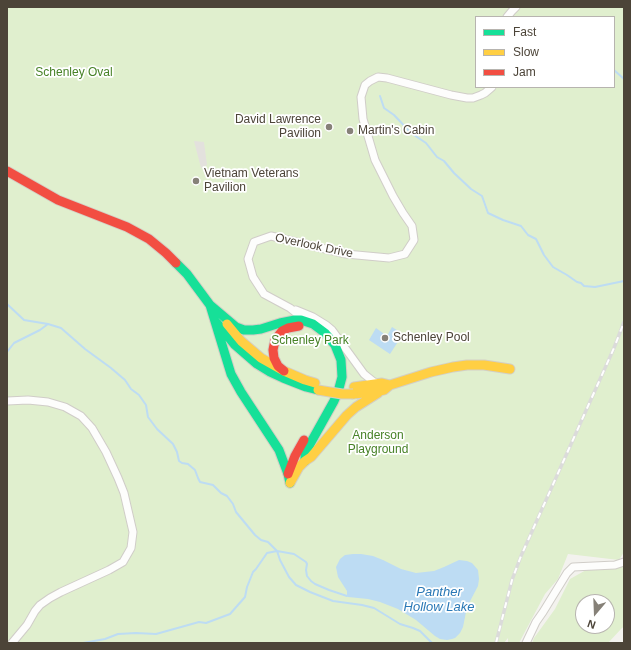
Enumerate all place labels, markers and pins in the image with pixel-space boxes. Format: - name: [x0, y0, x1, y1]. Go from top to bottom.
- place label: David Lawrence Pavilion: [235, 113, 321, 141]
- marker: David Lawrence Pavilion: [324, 122, 334, 132]
- place label: Martin's Cabin: [358, 124, 434, 138]
- marker: Martin's Cabin: [345, 126, 355, 136]
- place label: Vietnam Veterans Pavilion: [204, 167, 299, 195]
- marker: Vietnam Veterans Pavilion: [191, 176, 201, 186]
- place label: Schenley Pool: [393, 331, 470, 345]
- marker: Schenley Pool: [380, 333, 390, 343]

